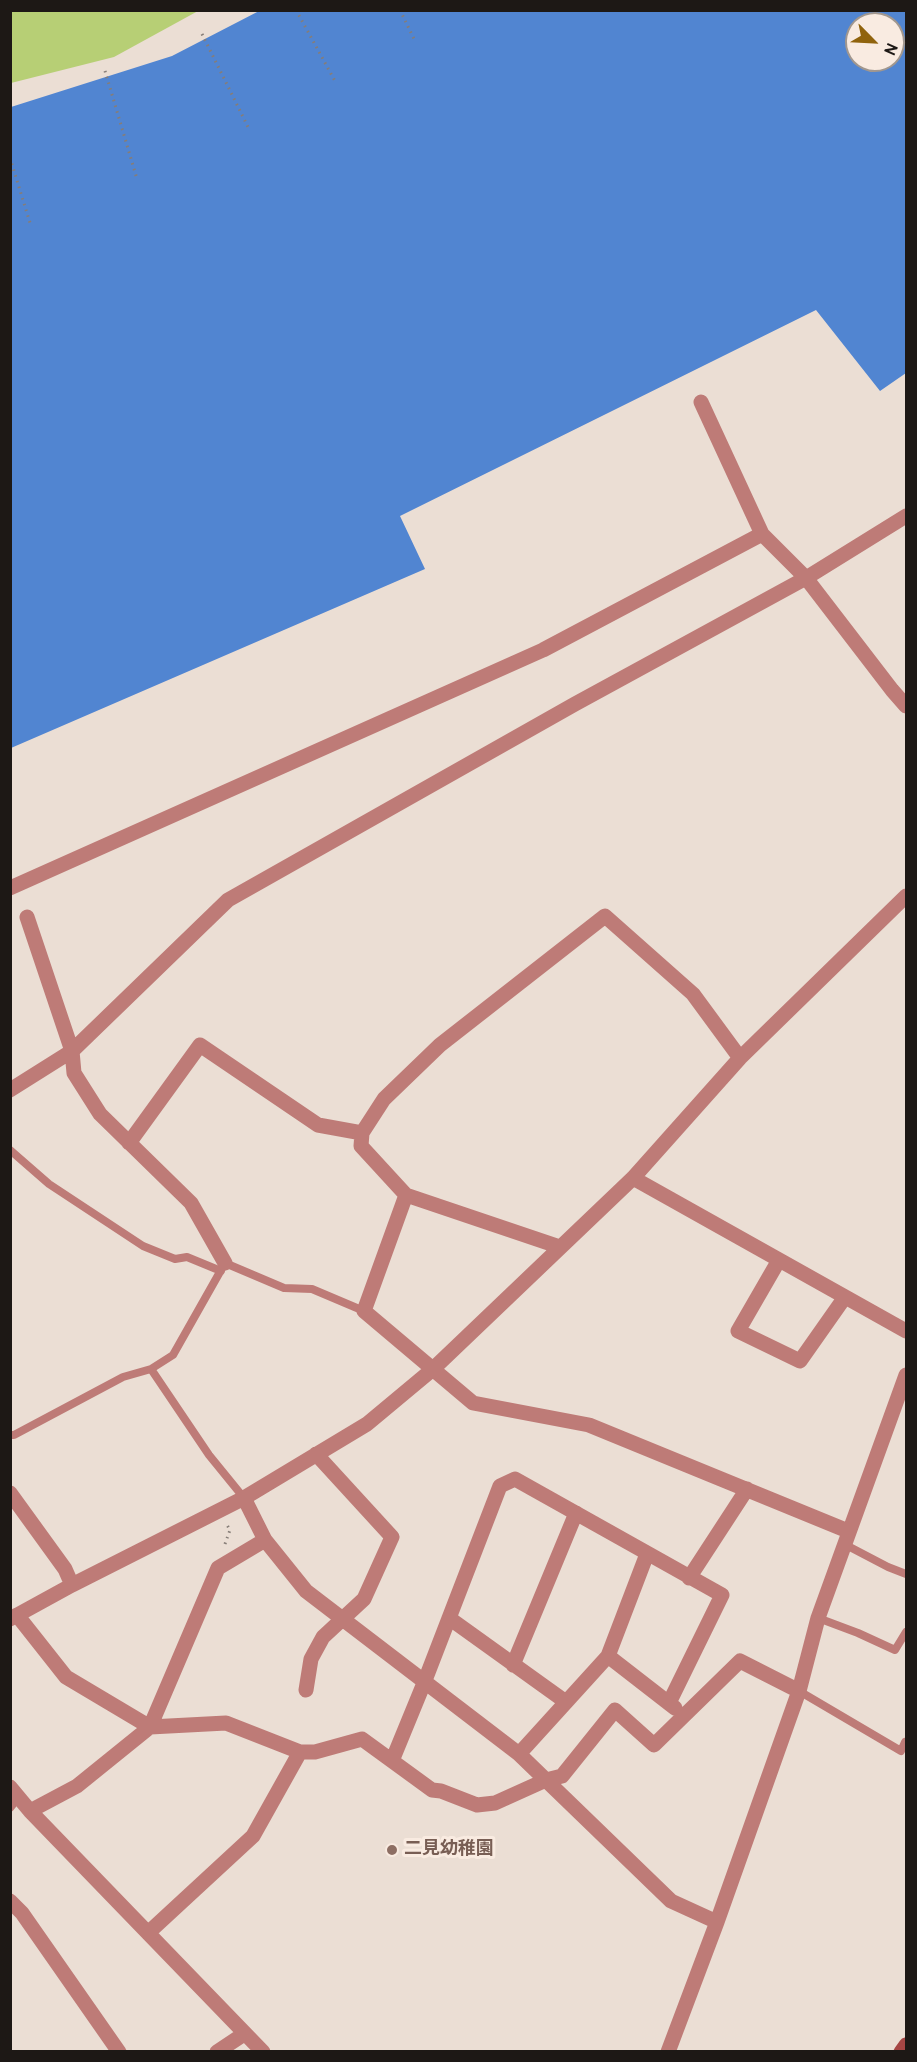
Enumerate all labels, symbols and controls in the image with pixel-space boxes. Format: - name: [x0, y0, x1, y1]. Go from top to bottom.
- north arrow: [845, 12, 905, 72]
- text: N: [878, 39, 901, 58]
- place label: 二見幼稚園: [404, 1839, 494, 1861]
- marker: 二見幼稚園: [385, 1843, 399, 1857]

